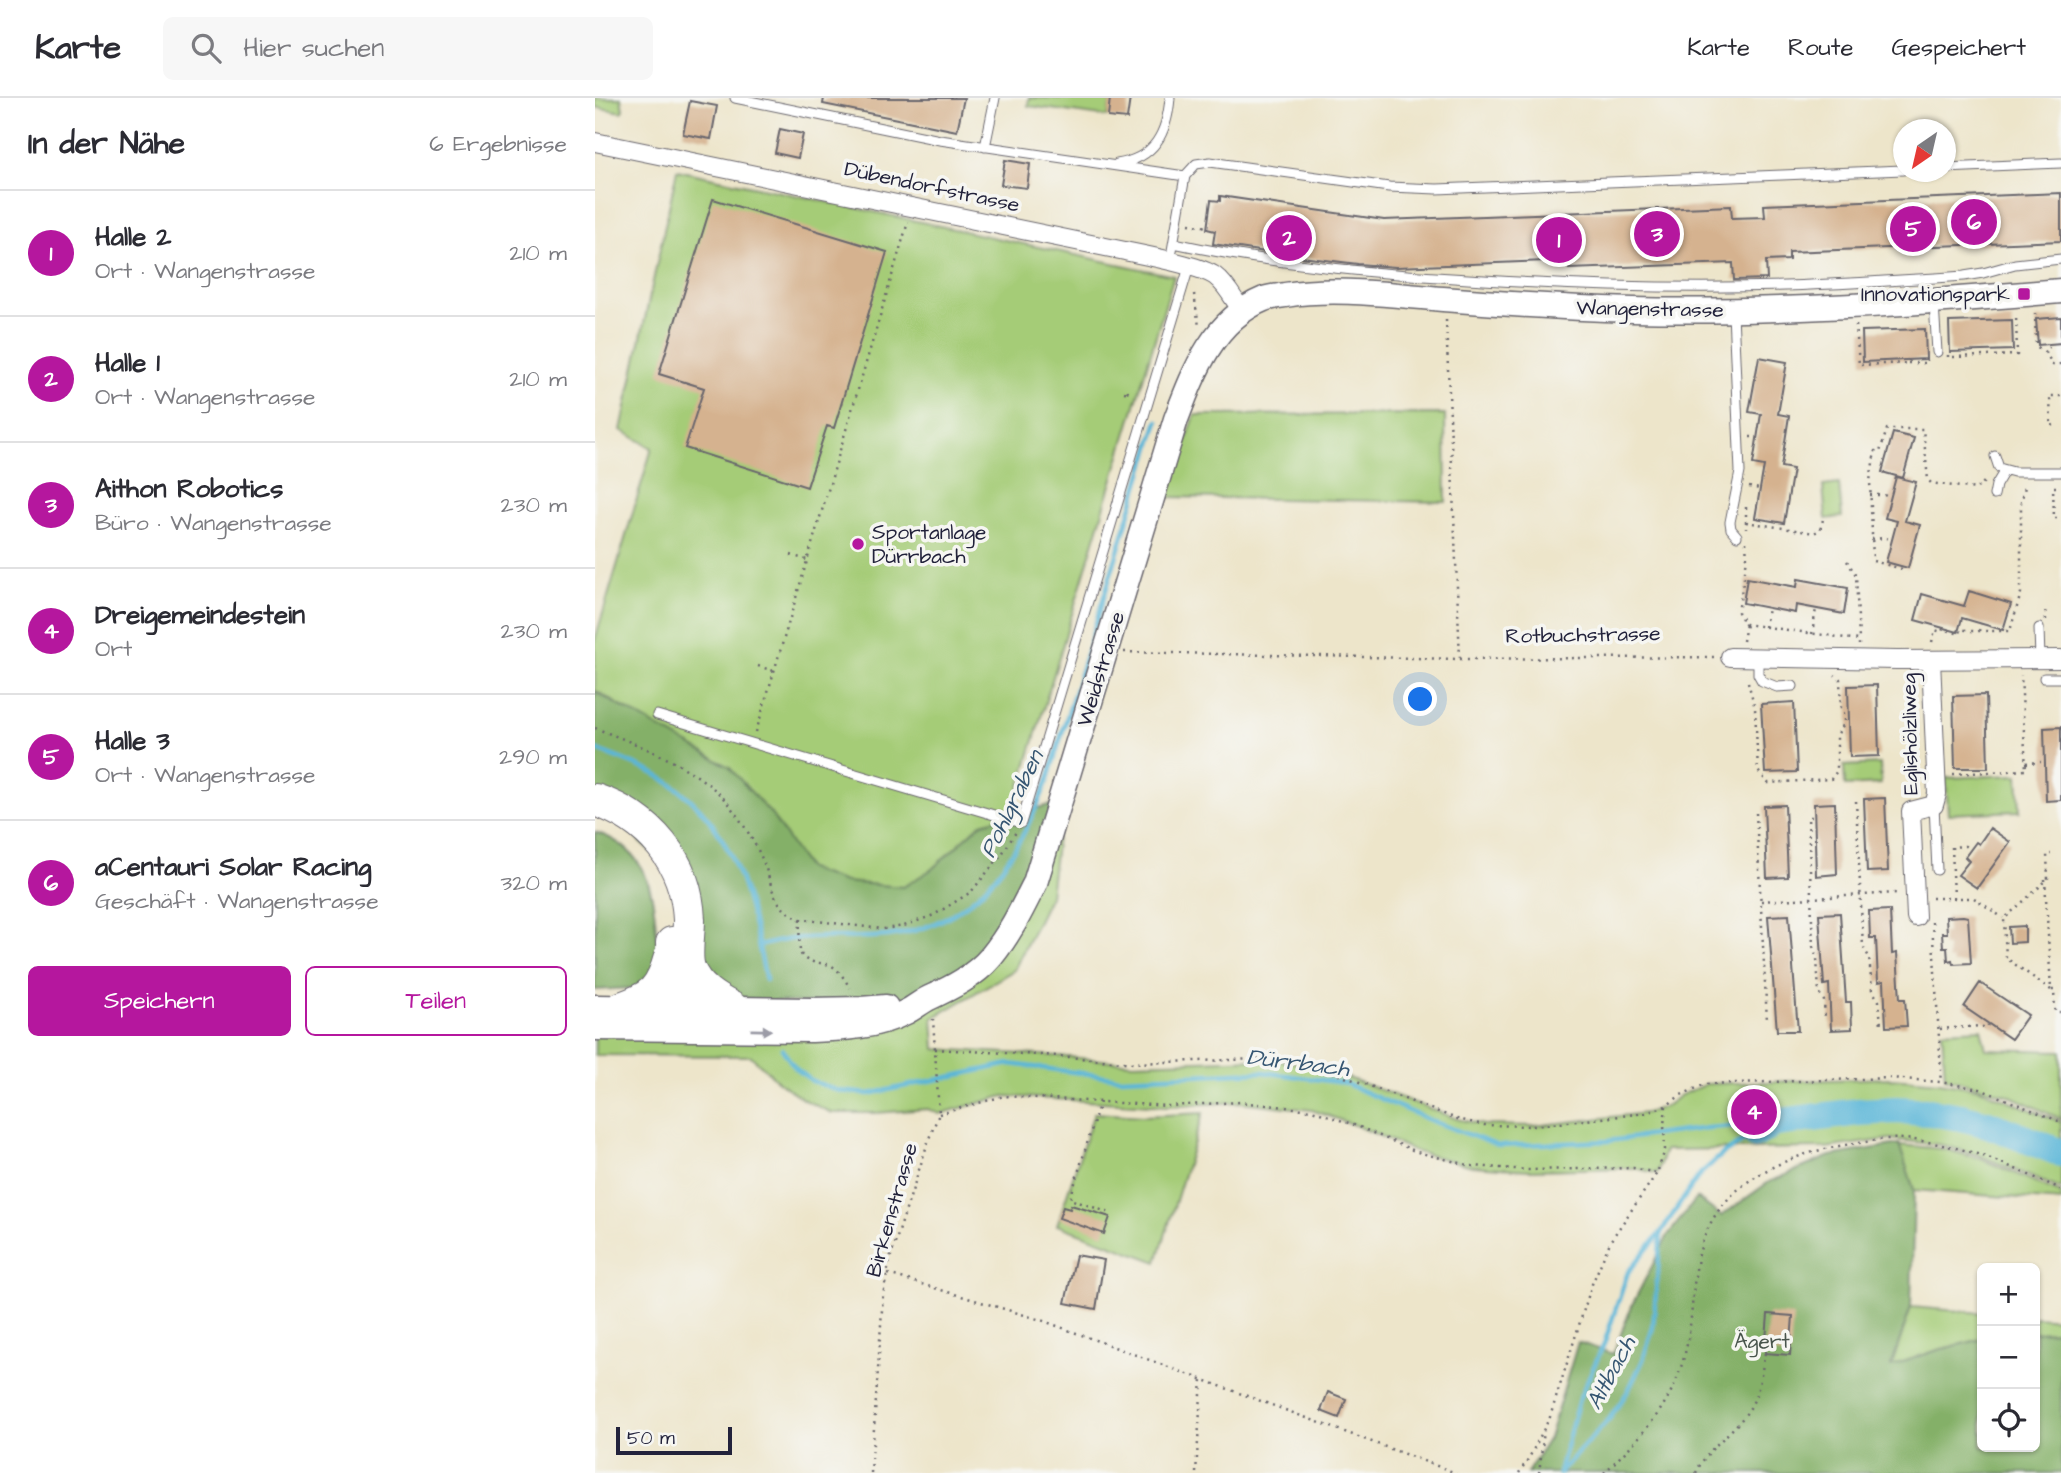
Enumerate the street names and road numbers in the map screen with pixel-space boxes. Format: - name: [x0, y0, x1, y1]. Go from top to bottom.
- street label: Dübendorfstrasse: [842, 154, 1022, 220]
- street label: Wangenstrasse: [1576, 293, 1724, 327]
- street label: Weidstrasse: [1070, 608, 1132, 730]
- street label: Rotbuchstrasse: [1505, 619, 1661, 651]
- street label: Eglishölzliweg: [1894, 673, 1928, 795]
- street label: Birkenstrasse: [859, 1140, 925, 1280]

